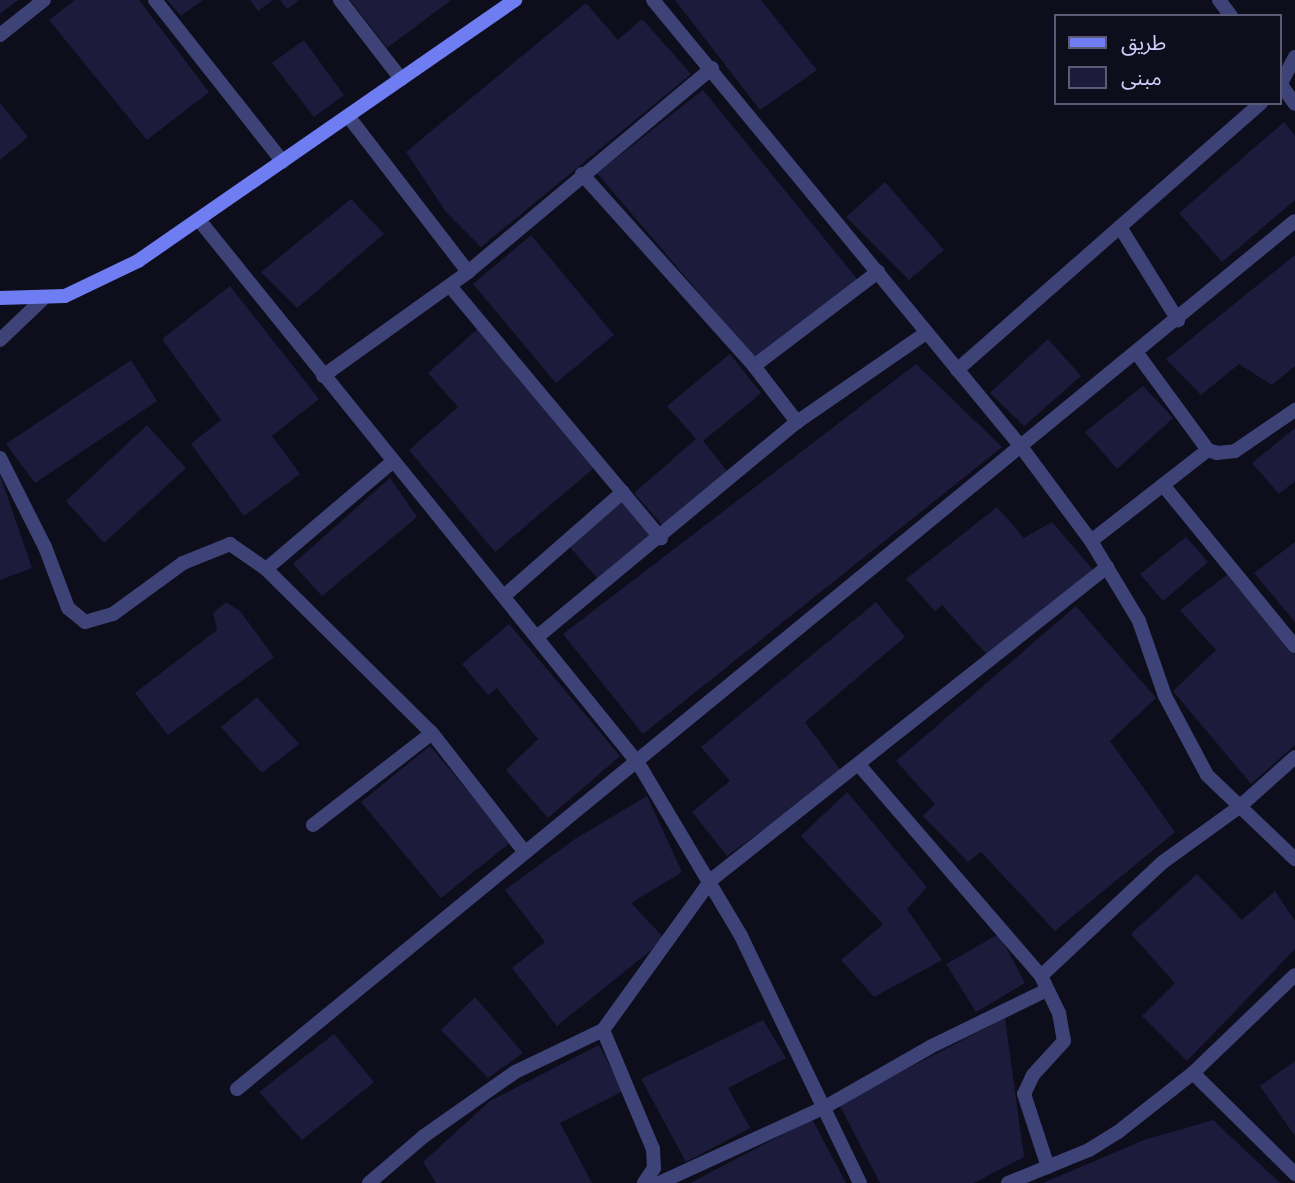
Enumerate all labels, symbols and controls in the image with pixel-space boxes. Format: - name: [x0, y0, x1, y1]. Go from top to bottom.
- legend: [1054, 14, 1281, 105]
- text: طريق: [1121, 29, 1166, 54]
- text: مبنى: [1121, 64, 1162, 89]

